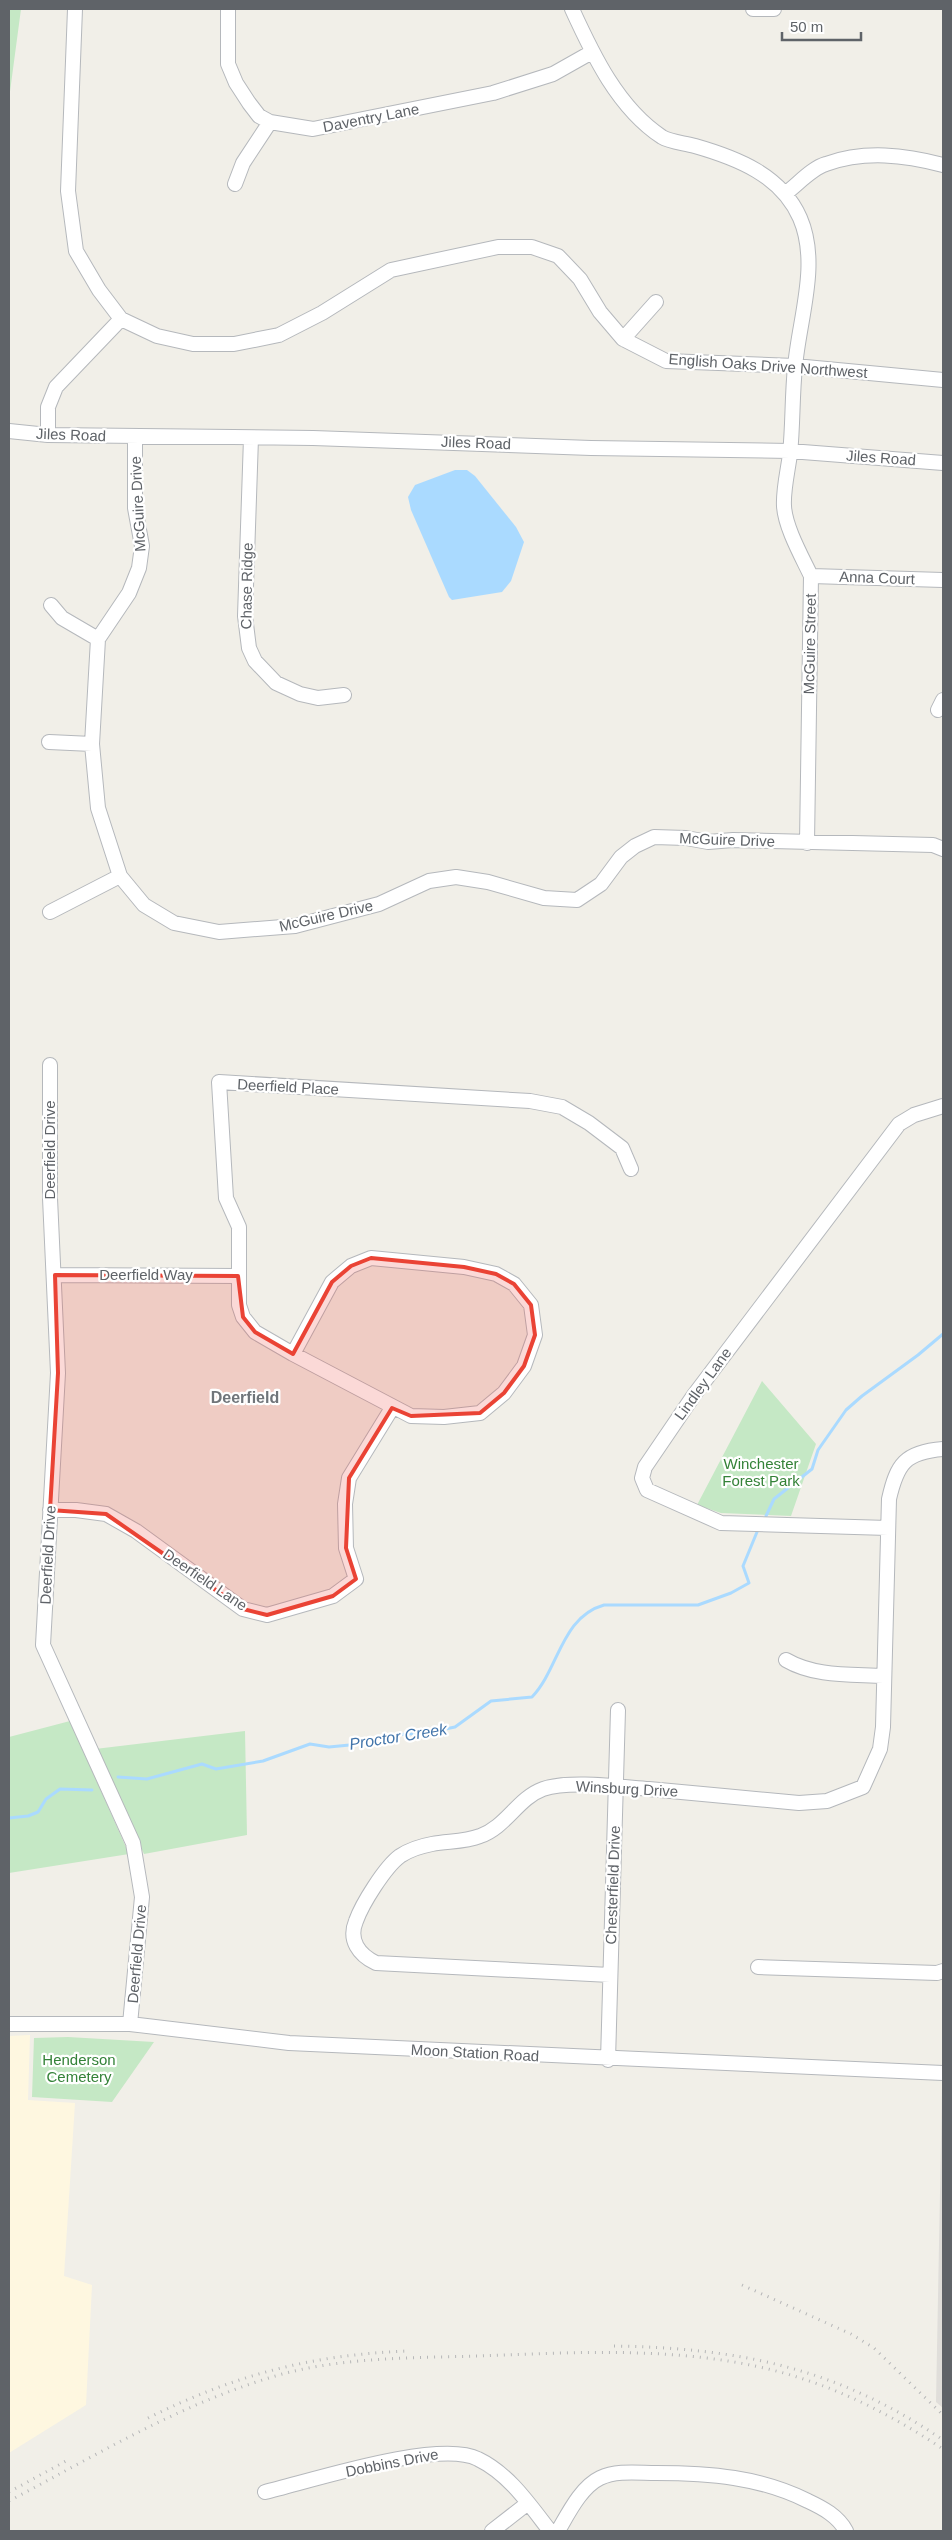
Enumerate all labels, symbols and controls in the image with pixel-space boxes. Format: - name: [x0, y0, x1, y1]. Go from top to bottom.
- scale bar: [782, 10, 861, 42]
- text: 50 m: [790, 18, 823, 35]
- street label: Daventry Lane: [321, 100, 420, 135]
- street label: English Oaks Drive Northwest: [668, 350, 869, 381]
- street label: Jiles Road: [36, 425, 106, 444]
- street label: Jiles Road: [441, 433, 511, 452]
- street label: Jiles Road: [846, 447, 917, 468]
- street label: McGuire Drive: [127, 456, 148, 552]
- street label: Chase Ridge: [237, 542, 256, 629]
- street label: Anna Court: [839, 568, 916, 587]
- street label: McGuire Street: [800, 593, 819, 695]
- street label: McGuire Drive: [679, 829, 775, 850]
- street label: McGuire Drive: [277, 896, 375, 935]
- street label: Deerfield Place: [237, 1075, 339, 1098]
- street label: Deerfield Drive: [41, 1100, 58, 1200]
- street label: Deerfield Way: [99, 1266, 193, 1283]
- street label: Lindley Lane: [671, 1344, 734, 1423]
- district label: Deerfield: [211, 1389, 279, 1406]
- park label: Winchester Forest Park: [722, 1455, 800, 1489]
- street label: Deerfield Drive: [36, 1505, 59, 1605]
- street label: Deerfield Lane: [160, 1545, 250, 1614]
- water label: Proctor Creek: [348, 1720, 449, 1753]
- street label: Winsburg Drive: [575, 1777, 679, 1800]
- street label: Chesterfield Drive: [602, 1825, 623, 1945]
- street label: Deerfield Drive: [124, 1904, 149, 2004]
- street label: Moon Station Road: [410, 2041, 540, 2064]
- park label: Henderson Cemetery: [42, 2051, 116, 2085]
- street label: Dobbins Drive: [344, 2445, 440, 2480]

